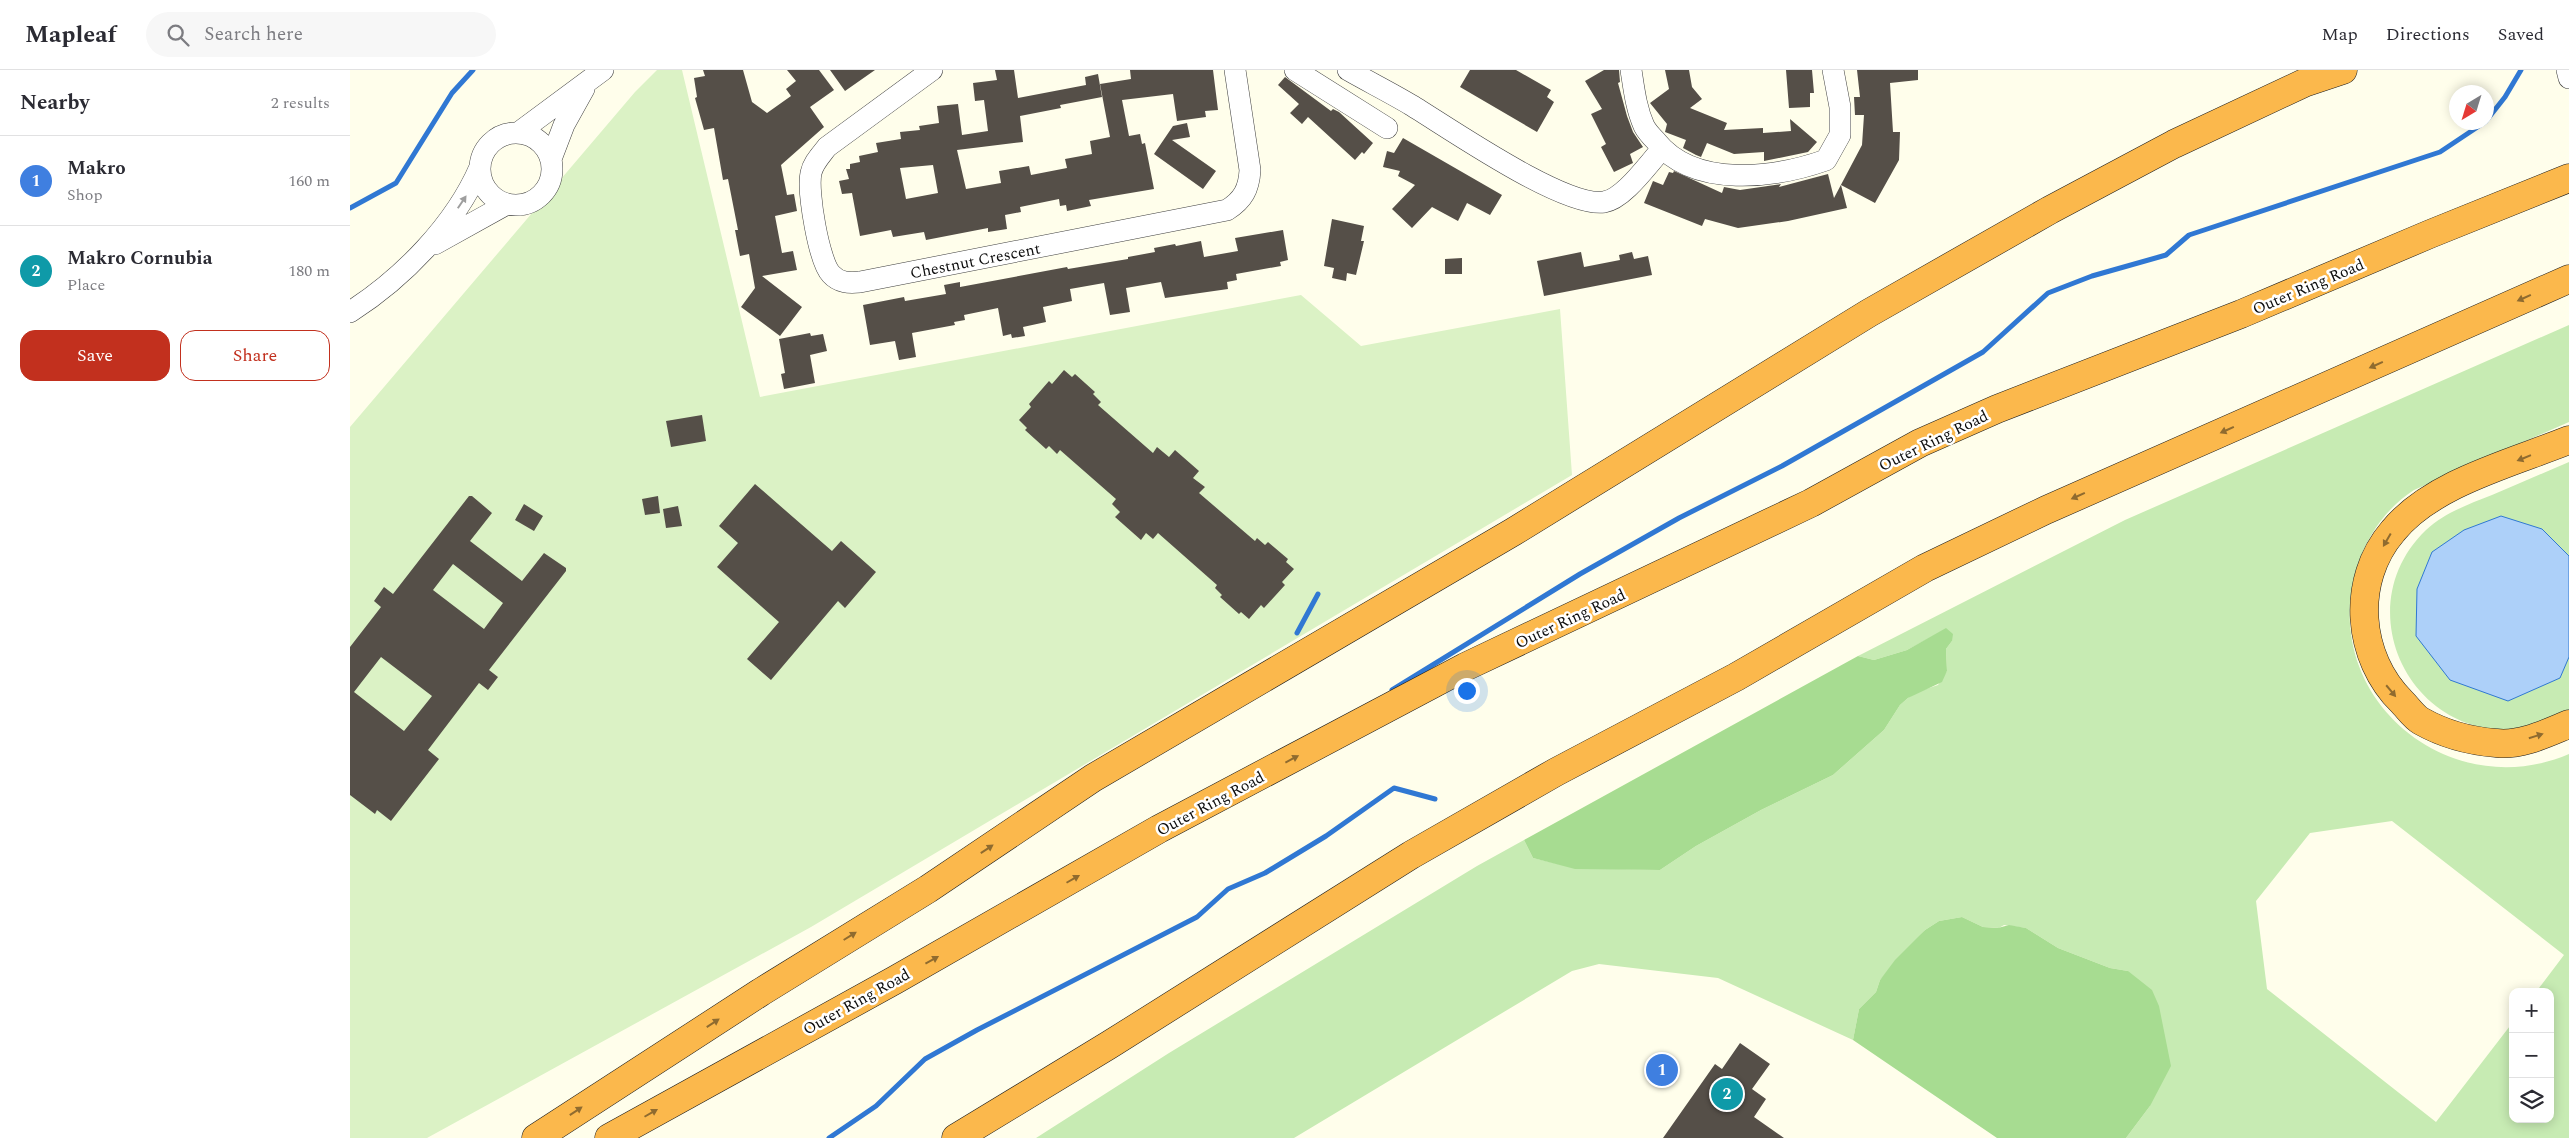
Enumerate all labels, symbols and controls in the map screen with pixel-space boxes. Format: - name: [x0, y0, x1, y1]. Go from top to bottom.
- search box: [146, 12, 496, 57]
- text: Mapleaf: [25, 17, 116, 53]
- text: Search here: [204, 20, 303, 49]
- icon: search: [164, 21, 192, 49]
- text: Map: [2322, 21, 2358, 48]
- text: Directions: [2386, 21, 2470, 48]
- text: Saved: [2498, 21, 2544, 48]
- north arrow: [2449, 85, 2494, 130]
- text: Nearby: [20, 87, 90, 119]
- text: 2 results: [271, 91, 330, 115]
- text: Makro: [67, 154, 126, 183]
- text: 1: [32, 169, 40, 193]
- text: 160 m: [288, 169, 330, 193]
- text: Shop: [67, 183, 103, 207]
- one-way arrow: [457, 195, 467, 208]
- street label: Chestnut Crescent: [908, 237, 1043, 285]
- text: Makro Cornubia: [67, 244, 212, 273]
- street label: Outer Ring Road: [2249, 253, 2368, 321]
- text: 2: [32, 259, 40, 283]
- text: 180 m: [288, 259, 330, 283]
- text: Place: [67, 273, 105, 297]
- one-way arrow: [2517, 295, 2531, 303]
- button: Save: [20, 330, 170, 381]
- button: Share: [180, 330, 330, 381]
- one-way arrow: [2369, 361, 2383, 369]
- street label: Outer Ring Road: [1875, 404, 1992, 478]
- one-way arrow: [2220, 427, 2234, 435]
- one-way arrow: [2516, 454, 2531, 462]
- one-way arrow: [2071, 492, 2085, 500]
- one-way arrow: [2383, 532, 2391, 547]
- street label: Outer Ring Road: [1511, 583, 1630, 655]
- your location: [1454, 678, 1480, 704]
- one-way arrow: [2386, 684, 2397, 697]
- one-way arrow: [2529, 732, 2544, 740]
- one-way arrow: [1285, 755, 1299, 764]
- street label: Outer Ring Road: [1152, 765, 1269, 842]
- one-way arrow: [980, 844, 994, 854]
- one-way arrow: [1065, 875, 1080, 883]
- one-way arrow: [844, 932, 857, 941]
- one-way arrow: [925, 955, 938, 964]
- street label: Outer Ring Road: [799, 962, 915, 1041]
- map controls: [2509, 988, 2554, 1123]
- button: +: [2509, 988, 2554, 1033]
- one-way arrow: [706, 1018, 719, 1027]
- button: −: [2509, 1033, 2554, 1078]
- pin: 1: [1646, 1051, 1678, 1089]
- pin: 2: [1711, 1075, 1743, 1113]
- button: layers: [2509, 1078, 2554, 1123]
- one-way arrow: [569, 1106, 583, 1116]
- one-way arrow: [645, 1109, 658, 1118]

